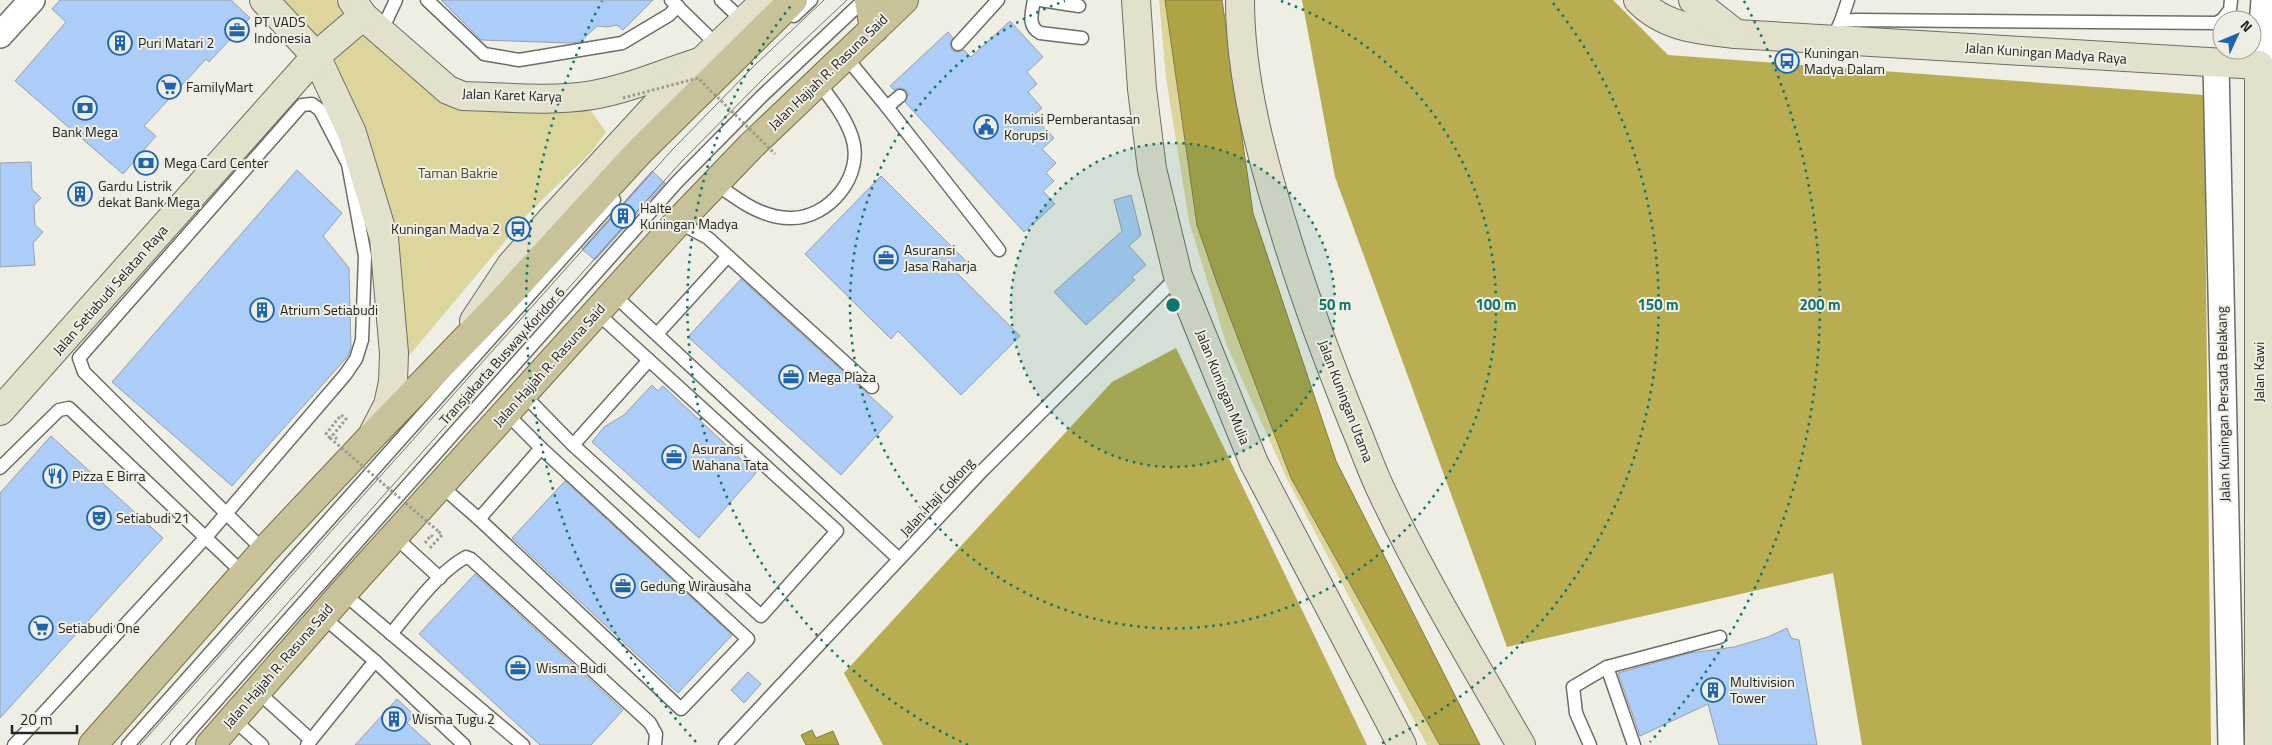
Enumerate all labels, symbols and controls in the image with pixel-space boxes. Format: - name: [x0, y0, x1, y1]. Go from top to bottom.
- street label: Jalan Hajjah R. Rasuna Said: [763, 9, 892, 134]
- north arrow: [2212, 10, 2262, 60]
- place label: PT VADS Indonesia: [254, 11, 311, 48]
- text: N: [2236, 15, 2258, 36]
- office icon: PT VADS Indonesia: [224, 17, 250, 43]
- building icon: Puri Matari 2: [107, 30, 133, 56]
- place label: Puri Matari 2: [138, 32, 214, 53]
- street label: Jalan Kuningan Madya Raya: [1964, 36, 2128, 69]
- place label: Kuningan Madya Dalam: [1804, 42, 1885, 79]
- bus stop icon: Kuningan Madya Dalam: [1774, 48, 1800, 74]
- supermarket icon: FamilyMart: [156, 74, 182, 100]
- place label: FamilyMart: [186, 76, 253, 97]
- street label: Jalan Karet Karya: [462, 82, 562, 107]
- bank icon: Bank Mega: [72, 95, 98, 121]
- place label: Komisi Pemberantasan Korupsi: [1004, 108, 1140, 145]
- public building icon: Komisi Pemberantasan Korupsi: [973, 114, 999, 140]
- place label: Bank Mega: [52, 121, 118, 142]
- bank icon: Mega Card Center: [133, 150, 159, 176]
- place label: Mega Card Center: [164, 152, 269, 173]
- park label: Taman Bakrie: [418, 162, 498, 183]
- place label: Gardu Listrik dekat Bank Mega: [98, 175, 200, 212]
- building icon: Gardu Listrik dekat Bank Mega: [67, 181, 93, 207]
- place label: Halte Kuningan Madya: [640, 197, 738, 234]
- building icon: Halte Kuningan Madya: [610, 203, 636, 229]
- bus stop icon: Kuningan Madya 2: [505, 216, 531, 242]
- place label: Kuningan Madya 2: [391, 218, 500, 239]
- street label: Jalan Setiabudi Selatan Raya: [47, 220, 172, 359]
- place label: Asuransi Jasa Raharja: [904, 239, 977, 276]
- office icon: Asuransi Jasa Raharja: [873, 245, 899, 271]
- street label: Transjakarta Busway Koridor 6: [434, 282, 569, 429]
- text: 50 m: [1319, 293, 1351, 316]
- text: 100 m: [1475, 293, 1517, 316]
- text: 150 m: [1637, 293, 1679, 316]
- text: 200 m: [1799, 293, 1841, 316]
- centre of rings: [1164, 296, 1182, 314]
- building icon: Atrium Setiabudi: [249, 297, 275, 323]
- place label: Atrium Setiabudi: [280, 299, 378, 320]
- street label: Jalan Hajjah R. Rasuna Said: [488, 299, 610, 431]
- street label: Jalan Kuningan Persada Belakang: [2210, 306, 2235, 502]
- street label: Jalan Kuningan Mulia: [1191, 326, 1256, 448]
- street label: Jalan Kuningan Utama: [1313, 337, 1380, 465]
- street label: Jalan Kawi: [2248, 342, 2269, 402]
- office icon: Mega Plaza: [778, 364, 804, 390]
- place label: Mega Plaza: [808, 366, 876, 387]
- place label: Asuransi Wahana Tata: [692, 438, 768, 475]
- office icon: Asuransi Wahana Tata: [661, 444, 687, 470]
- street label: Jalan Haji Cokong: [894, 453, 979, 541]
- restaurant icon: Pizza E Birra: [42, 463, 68, 489]
- place label: Pizza E Birra: [72, 465, 145, 486]
- theatre icon: Setiabudi 21: [86, 505, 112, 531]
- place label: Setiabudi 21: [116, 507, 190, 528]
- office icon: Gedung Wirausaha: [610, 573, 636, 599]
- place label: Gedung Wirausaha: [640, 575, 751, 596]
- street label: Jalan Hajjah R. Rasuna Said: [218, 599, 338, 733]
- supermarket icon: Setiabudi One: [28, 615, 54, 641]
- place label: Setiabudi One: [58, 617, 140, 638]
- office icon: Wisma Budi: [505, 655, 531, 681]
- place label: Wisma Budi: [536, 657, 606, 678]
- place label: Multivision Tower: [1730, 671, 1795, 708]
- building icon: Multivision Tower: [1700, 677, 1726, 703]
- scale bar: [12, 702, 78, 734]
- building icon: Wisma Tugu 2: [381, 706, 407, 732]
- text: 20 m: [20, 708, 53, 731]
- place label: Wisma Tugu 2: [412, 708, 495, 729]

